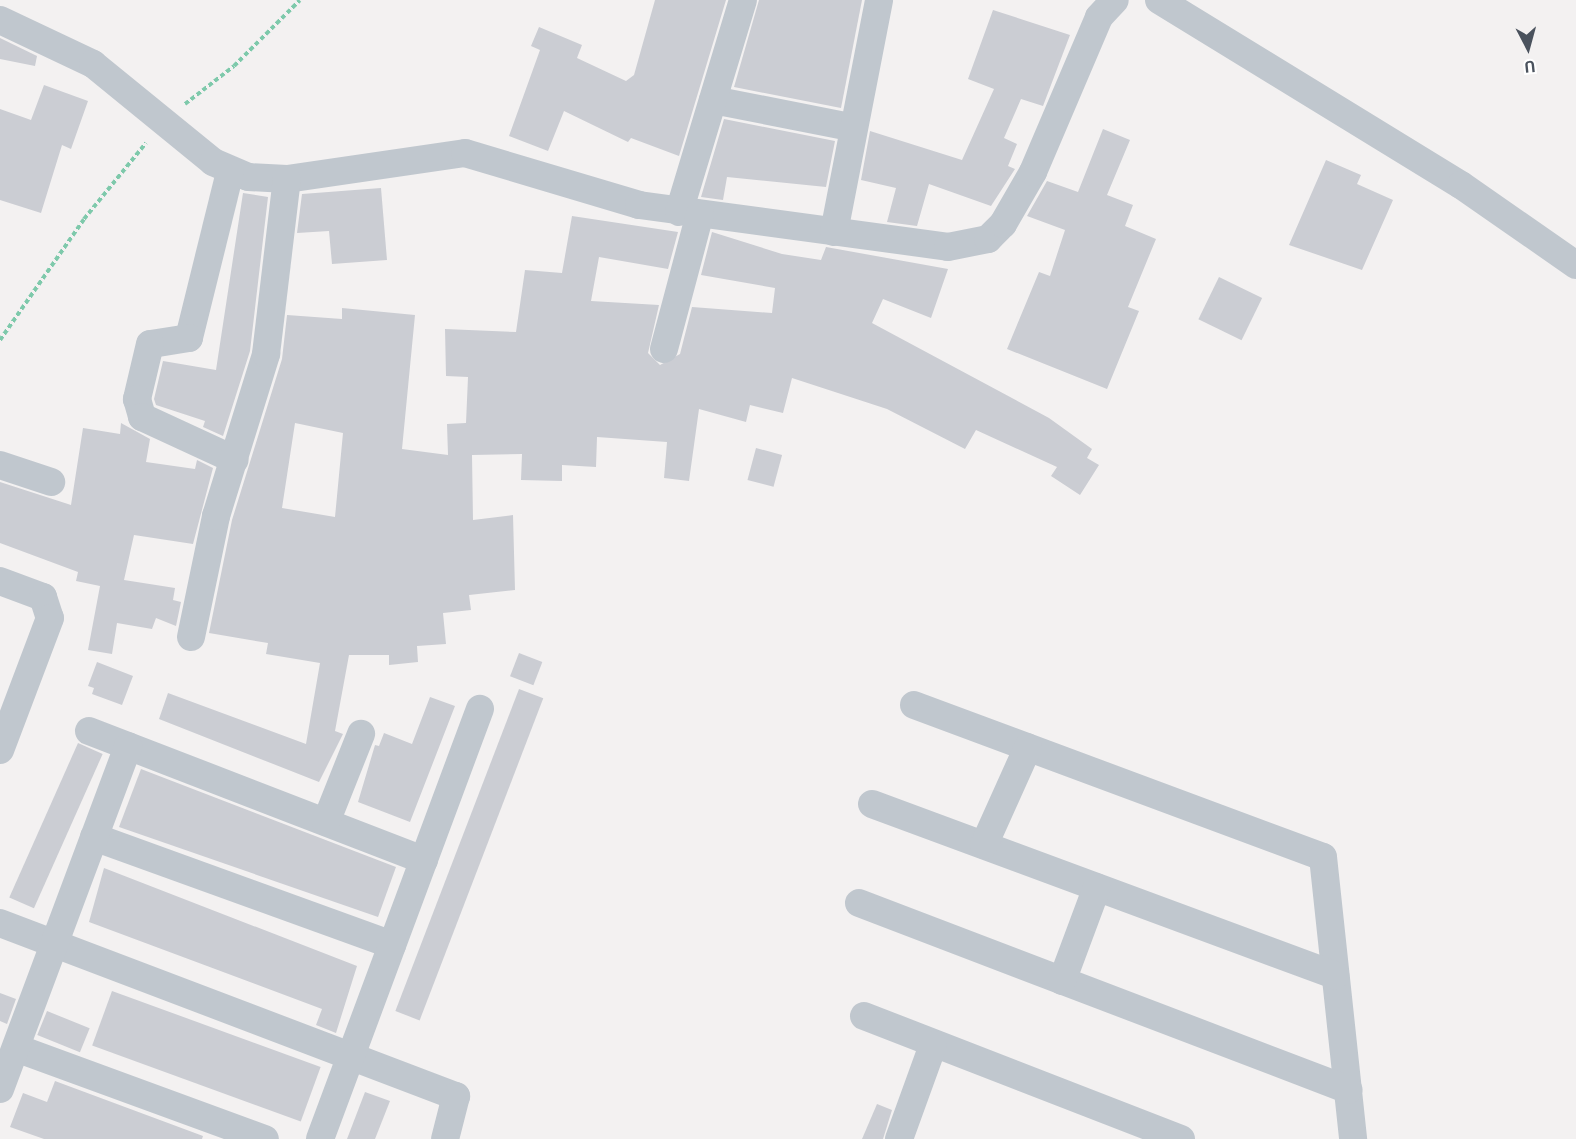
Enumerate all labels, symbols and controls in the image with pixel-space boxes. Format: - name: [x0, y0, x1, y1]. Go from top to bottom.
- north arrow: [1498, 18, 1558, 78]
- text: U: [1524, 56, 1536, 76]

